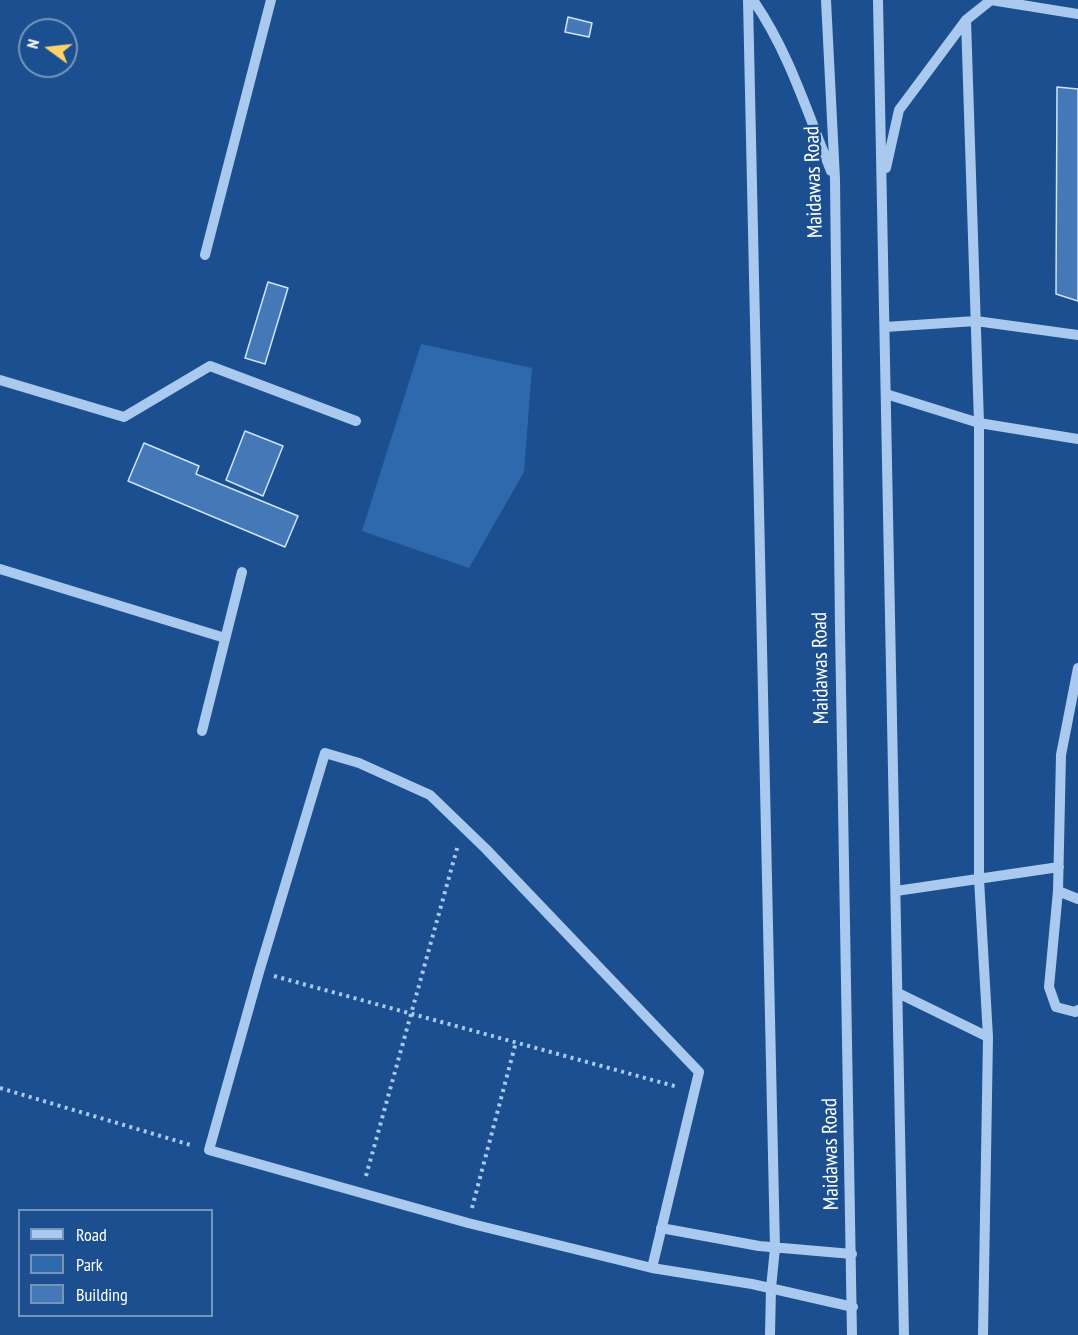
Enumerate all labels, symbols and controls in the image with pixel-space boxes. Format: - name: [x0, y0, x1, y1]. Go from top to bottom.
- north arrow: [18, 18, 78, 78]
- text: N: [22, 37, 43, 51]
- street label: Maidawas Road: [799, 126, 829, 238]
- street label: Maidawas Road: [807, 612, 835, 724]
- street label: Maidawas Road: [817, 1098, 845, 1210]
- legend: [18, 1209, 213, 1317]
- text: Road: [76, 1223, 107, 1246]
- text: Park: [76, 1253, 103, 1276]
- text: Building: [76, 1283, 128, 1306]

